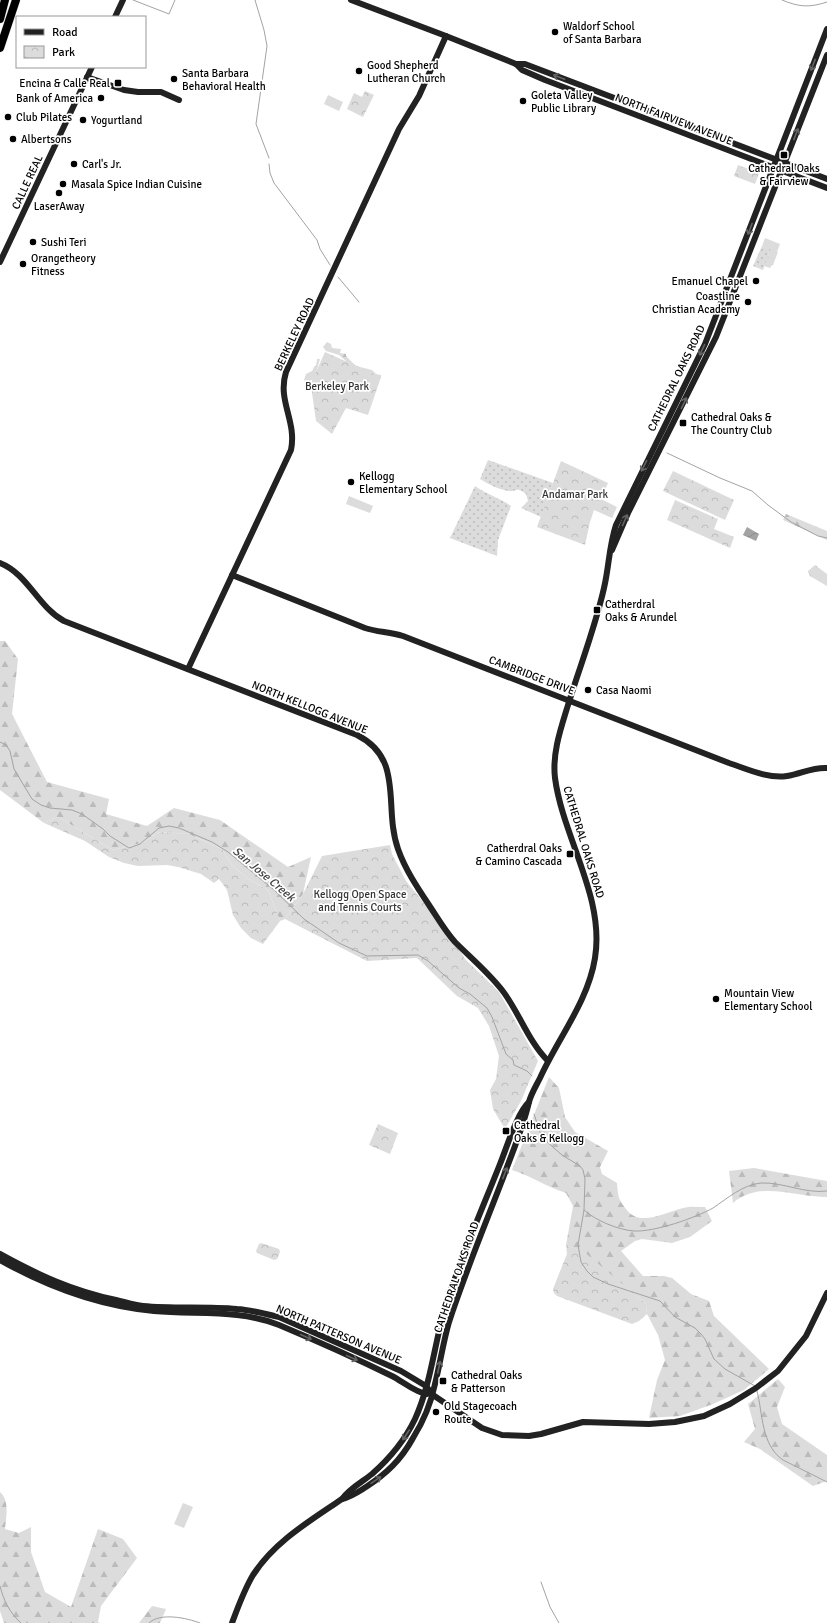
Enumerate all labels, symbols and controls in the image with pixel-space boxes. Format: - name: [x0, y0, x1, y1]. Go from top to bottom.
- legend: [16, 16, 146, 68]
- place label: Waldorf School of Santa Barbara: [563, 20, 642, 46]
- text: Road: [52, 25, 78, 40]
- marker: Waldorf School of Santa Barbara: [550, 27, 560, 37]
- text: Park: [52, 45, 75, 60]
- place label: Good Shepherd Lutheran Church: [367, 59, 445, 85]
- one-way arrow: [808, 59, 816, 71]
- marker: Good Shepherd Lutheran Church: [354, 66, 364, 76]
- place label: Santa Barbara Behavioral Health: [182, 67, 266, 93]
- one-way arrow: [553, 72, 565, 80]
- marker: Santa Barbara Behavioral Health: [169, 74, 179, 84]
- place label: Encina & Calle Real: [19, 77, 110, 90]
- marker: Encina & Calle Real: [113, 78, 123, 88]
- place label: Goleta Valley Public Library: [531, 89, 597, 115]
- street label: NORTH FAIRVIEW AVENUE: [613, 91, 735, 148]
- place label: Bank of America: [16, 92, 93, 105]
- marker: Bank of America: [96, 93, 106, 103]
- marker: Goleta Valley Public Library: [518, 96, 528, 106]
- place label: Club Pilates: [16, 111, 72, 124]
- marker: Club Pilates: [3, 112, 13, 122]
- place label: Yogurtland: [91, 114, 142, 127]
- marker: Yogurtland: [78, 115, 88, 125]
- one-way arrow: [792, 129, 800, 141]
- place label: Albertsons: [21, 133, 72, 146]
- marker: Albertsons: [8, 134, 18, 144]
- marker: Cathedral Oaks & Fairview: [779, 150, 789, 160]
- street label: CALLE REAL: [9, 153, 46, 211]
- place label: Carl's Jr.: [82, 158, 122, 171]
- marker: Carl's Jr.: [69, 159, 79, 169]
- place label: Cathedral Oaks & Fairview: [748, 162, 820, 188]
- place label: Masala Spice Indian Cuisine: [71, 178, 202, 191]
- marker: Masala Spice Indian Cuisine: [58, 179, 68, 189]
- marker: LaserAway: [54, 188, 64, 198]
- place label: LaserAway: [34, 200, 85, 213]
- one-way arrow: [746, 223, 754, 235]
- place label: Sushi Teri: [41, 236, 87, 249]
- marker: Sushi Teri: [28, 237, 38, 247]
- place label: Orangetheory Fitness: [31, 252, 96, 278]
- marker: Orangetheory Fitness: [18, 259, 28, 269]
- place label: Emanuel Chapel: [672, 275, 748, 288]
- marker: Emanuel Chapel: [751, 276, 761, 286]
- place label: Coastline Christian Academy: [652, 290, 741, 316]
- street label: BERKELEY ROAD: [272, 295, 317, 373]
- marker: Coastline Christian Academy: [743, 297, 753, 307]
- street label: CATHEDRAL OAKS ROAD: [645, 323, 708, 433]
- one-way arrow: [698, 344, 705, 356]
- park label: Berkeley Park: [305, 380, 370, 393]
- one-way arrow: [680, 398, 688, 410]
- place label: Cathedral Oaks & The Country Club: [691, 411, 772, 437]
- marker: Cathedral Oaks & The Country Club: [678, 418, 688, 428]
- one-way arrow: [640, 460, 647, 472]
- place label: Kellogg Elementary School: [359, 470, 447, 496]
- marker: Kellogg Elementary School: [346, 477, 356, 487]
- park label: Andamar Park: [542, 488, 609, 501]
- one-way arrow: [622, 514, 630, 526]
- place label: Catherdral Oaks & Arundel: [605, 598, 677, 624]
- marker: Catherdral Oaks & Arundel: [592, 605, 602, 615]
- street label: CAMBRIDGE DRIVE: [487, 653, 577, 698]
- street label: NORTH KELLOGG AVENUE: [250, 678, 370, 737]
- place label: Casa Naomi: [596, 684, 651, 697]
- marker: Casa Naomi: [583, 685, 593, 695]
- street label: CATHEDRAL OAKS ROAD: [560, 785, 607, 900]
- place label: Catherdral Oaks & Camino Cascada: [476, 842, 562, 868]
- water label: San Jose Creek: [229, 844, 299, 905]
- marker: Catherdral Oaks & Camino Cascada: [565, 849, 575, 859]
- park label: Kellogg Open Space and Tennis Courts: [314, 888, 406, 914]
- place label: Mountain View Elementary School: [724, 987, 812, 1013]
- marker: Mountain View Elementary School: [711, 994, 721, 1004]
- place label: Cathedral Oaks & Kellogg: [514, 1119, 584, 1145]
- marker: Cathedral Oaks & Kellogg: [501, 1126, 511, 1136]
- one-way arrow: [501, 1167, 509, 1179]
- street label: CATHEDRAL OAKS ROAD: [431, 1220, 482, 1334]
- street label: NORTH PATTERSON AVENUE: [274, 1302, 404, 1367]
- one-way arrow: [300, 1334, 312, 1341]
- one-way arrow: [346, 1355, 358, 1362]
- one-way arrow: [435, 1361, 443, 1374]
- place label: Cathedral Oaks & Patterson: [451, 1369, 523, 1395]
- marker: Cathedral Oaks & Patterson: [438, 1376, 448, 1386]
- place label: Old Stagecoach Route: [444, 1400, 517, 1426]
- marker: Old Stagecoach Route: [431, 1407, 441, 1417]
- one-way arrow: [401, 1429, 409, 1441]
- one-way arrow: [370, 1476, 381, 1484]

